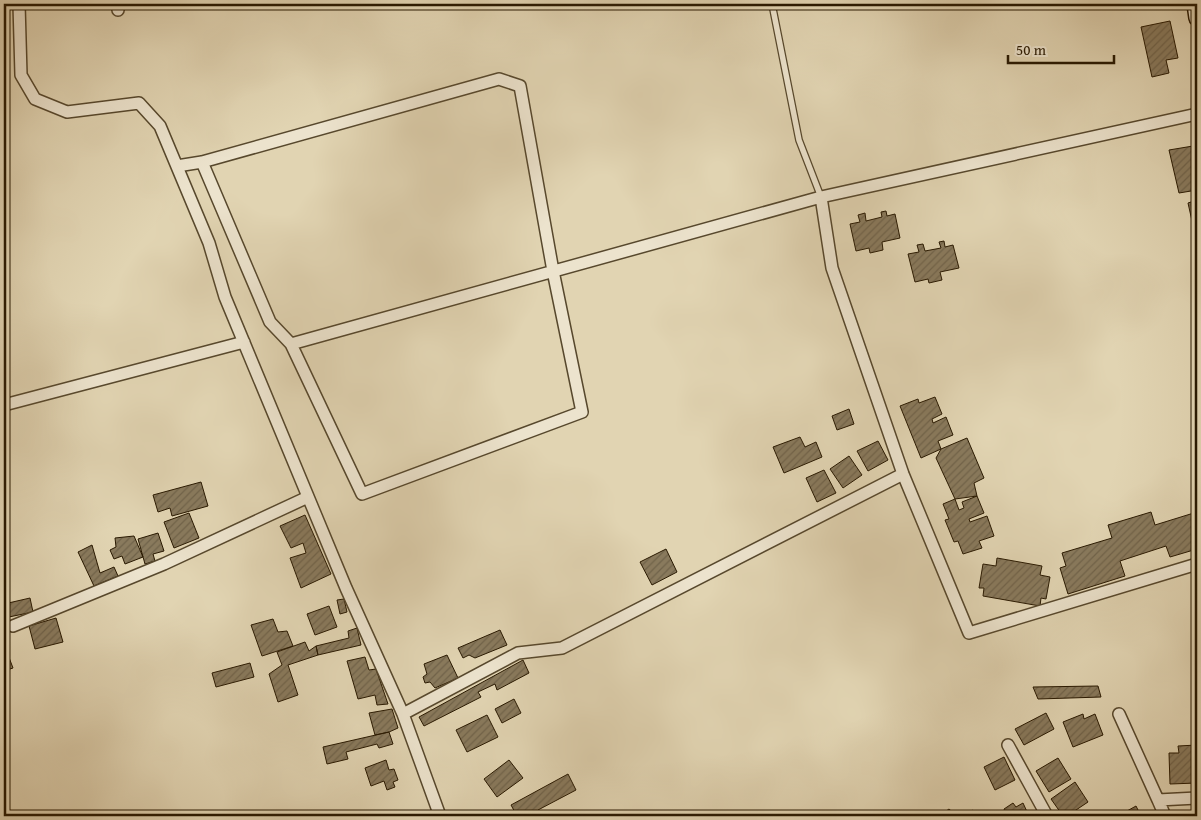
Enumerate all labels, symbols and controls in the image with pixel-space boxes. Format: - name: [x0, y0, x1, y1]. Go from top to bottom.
- scale bar: [1008, 32, 1115, 64]
- text: 50 m: [1016, 39, 1047, 60]

